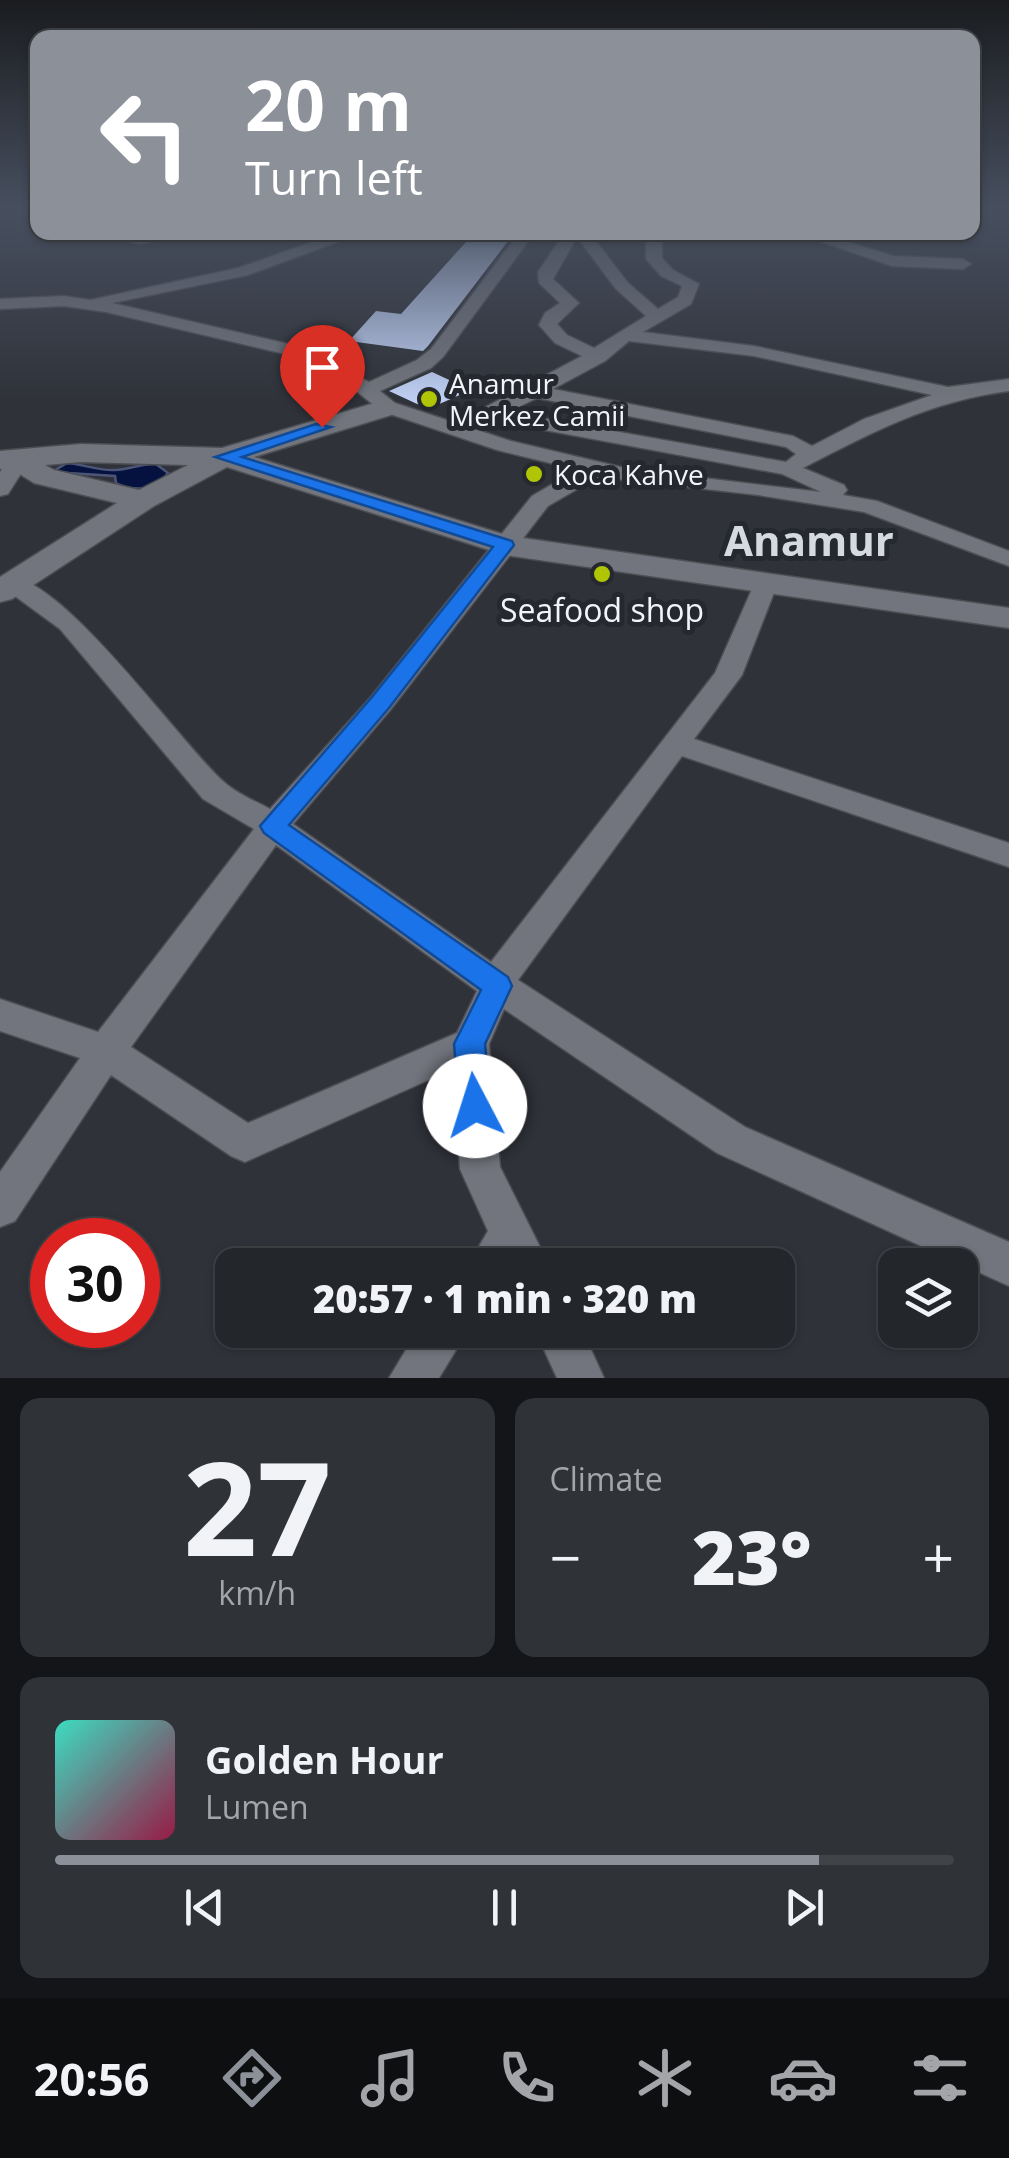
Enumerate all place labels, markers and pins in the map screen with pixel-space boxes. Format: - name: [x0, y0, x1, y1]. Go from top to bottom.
- pin: [280, 325, 365, 428]
- place label: Anamur Merkez Camii: [449, 364, 625, 434]
- marker: Anamur Merkez Camii: [418, 388, 440, 410]
- place label: Koca Kahve: [554, 455, 704, 493]
- marker: Koca Kahve: [523, 463, 545, 485]
- marker: Seafood shop: [591, 563, 613, 585]
- place label: Seafood shop: [500, 588, 704, 631]

